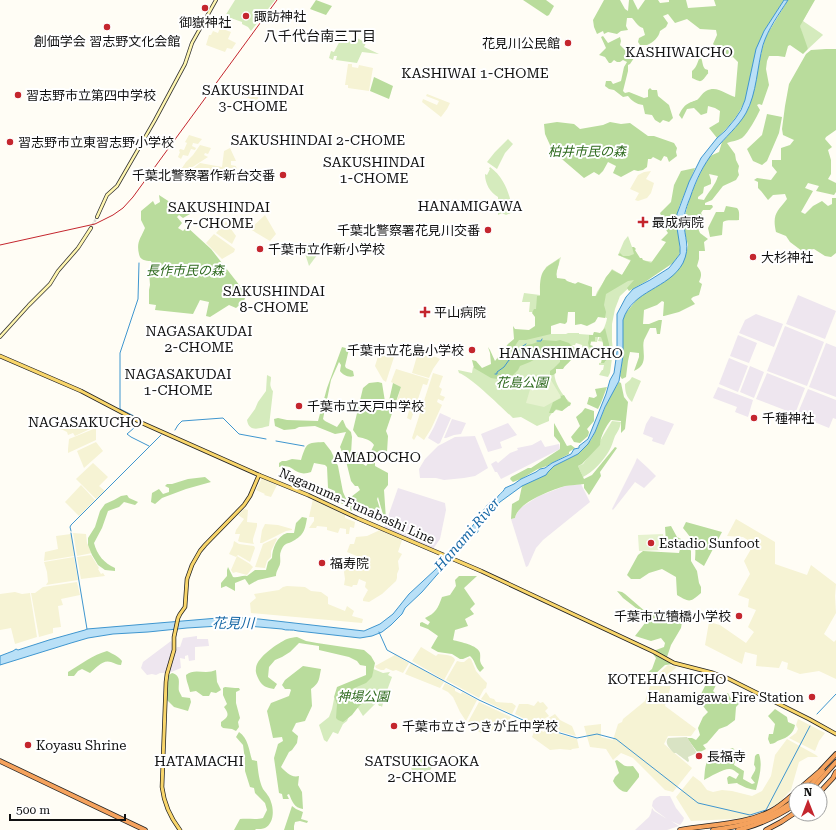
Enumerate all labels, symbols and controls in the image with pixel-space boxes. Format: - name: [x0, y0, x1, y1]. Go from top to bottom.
- marker: 御嶽神社: [200, 3, 210, 13]
- place label: 諏訪神社: [254, 9, 306, 24]
- marker: 諏訪神社: [241, 11, 251, 21]
- place label: 御嶽神社: [179, 15, 231, 30]
- marker: 創価学会 習志野文化会館: [102, 22, 112, 32]
- district label: 八千代台南三丁目: [264, 28, 376, 44]
- place label: 創価学会 習志野文化会館: [34, 34, 180, 49]
- place label: 花見川公民館: [482, 36, 560, 51]
- marker: 花見川公民館: [563, 38, 573, 48]
- district label: KASHIWAICHO: [625, 44, 733, 60]
- district label: KASHIWAI 1-CHOME: [401, 65, 549, 81]
- district label: SAKUSHINDAI 3-CHOME: [202, 82, 304, 114]
- place label: 習志野市立第四中学校: [26, 88, 156, 103]
- marker: 習志野市立第四中学校: [13, 90, 23, 100]
- district label: SAKUSHINDAI 2-CHOME: [231, 132, 405, 148]
- place label: 習志野市立東習志野小学校: [18, 135, 174, 150]
- marker: 習志野市立東習志野小学校: [5, 137, 15, 147]
- park label: 柏井市民の森: [548, 144, 628, 159]
- district label: SAKUSHINDAI 1-CHOME: [323, 154, 425, 186]
- place label: 千葉北警察署作新台交番: [132, 168, 275, 183]
- marker: 千葉北警察署作新台交番: [278, 170, 288, 180]
- district label: HANAMIGAWA: [418, 198, 523, 214]
- district label: SAKUSHINDAI 7-CHOME: [168, 199, 270, 231]
- place label: 最成病院: [652, 215, 704, 230]
- marker: 最成病院: [637, 216, 649, 228]
- place label: 千葉北警察署花見川交番: [337, 223, 480, 238]
- marker: 千葉北警察署花見川交番: [483, 225, 493, 235]
- place label: 千葉市立作新小学校: [268, 242, 385, 257]
- marker: 千葉市立作新小学校: [255, 244, 265, 254]
- place label: 大杉神社: [761, 250, 813, 265]
- marker: 大杉神社: [748, 252, 758, 262]
- park label: 長作市民の森: [146, 263, 226, 278]
- district label: SAKUSHINDAI 8-CHOME: [223, 283, 325, 315]
- place label: 平山病院: [434, 305, 486, 320]
- marker: 平山病院: [419, 306, 431, 318]
- district label: NAGASAKUDAI 2-CHOME: [146, 323, 252, 355]
- place label: 千葉市立花島小学校: [347, 343, 464, 358]
- marker: 千葉市立花島小学校: [467, 345, 477, 355]
- district label: HANASHIMACHO: [499, 345, 623, 361]
- district label: NAGASAKUDAI 1-CHOME: [125, 366, 231, 398]
- park label: 花島公園: [496, 375, 550, 390]
- place label: 千葉市立天戸中学校: [307, 399, 424, 414]
- marker: 千葉市立天戸中学校: [294, 401, 304, 411]
- place label: 千種神社: [762, 411, 814, 426]
- marker: 千種神社: [749, 413, 759, 423]
- district label: NAGASAKUCHO: [28, 414, 142, 430]
- district label: AMADOCHO: [333, 449, 421, 465]
- street label: Naganuma-Funabashi Line: [277, 465, 437, 547]
- water label: Hanami River: [430, 494, 503, 574]
- place label: Estadio Sunfoot: [659, 536, 760, 551]
- marker: Estadio Sunfoot: [646, 538, 656, 548]
- place label: 福寿院: [330, 556, 369, 571]
- marker: 福寿院: [317, 558, 327, 568]
- place label: 千葉市立犢橋小学校: [614, 609, 731, 624]
- marker: 千葉市立犢橋小学校: [734, 611, 744, 621]
- water label: 花見川: [212, 615, 256, 631]
- district label: KOTEHASHICHO: [608, 671, 726, 687]
- park label: 神場公園: [337, 689, 391, 704]
- place label: Hanamigawa Fire Station: [647, 690, 805, 705]
- marker: Hanamigawa Fire Station: [807, 692, 817, 702]
- place label: 千葉市立さつきが丘中学校: [402, 719, 558, 734]
- marker: 千葉市立さつきが丘中学校: [389, 721, 399, 731]
- place label: Koyasu Shrine: [36, 738, 126, 753]
- marker: Koyasu Shrine: [23, 740, 33, 750]
- place label: 長福寺: [707, 749, 746, 764]
- marker: 長福寺: [694, 751, 704, 761]
- district label: HATAMACHI: [154, 753, 244, 769]
- district label: SATSUKIGAOKA 2-CHOME: [365, 753, 479, 785]
- north arrow: [788, 782, 828, 822]
- text: N: [804, 786, 813, 799]
- scale bar: [10, 796, 125, 822]
- text: 500 m: [16, 803, 50, 817]

